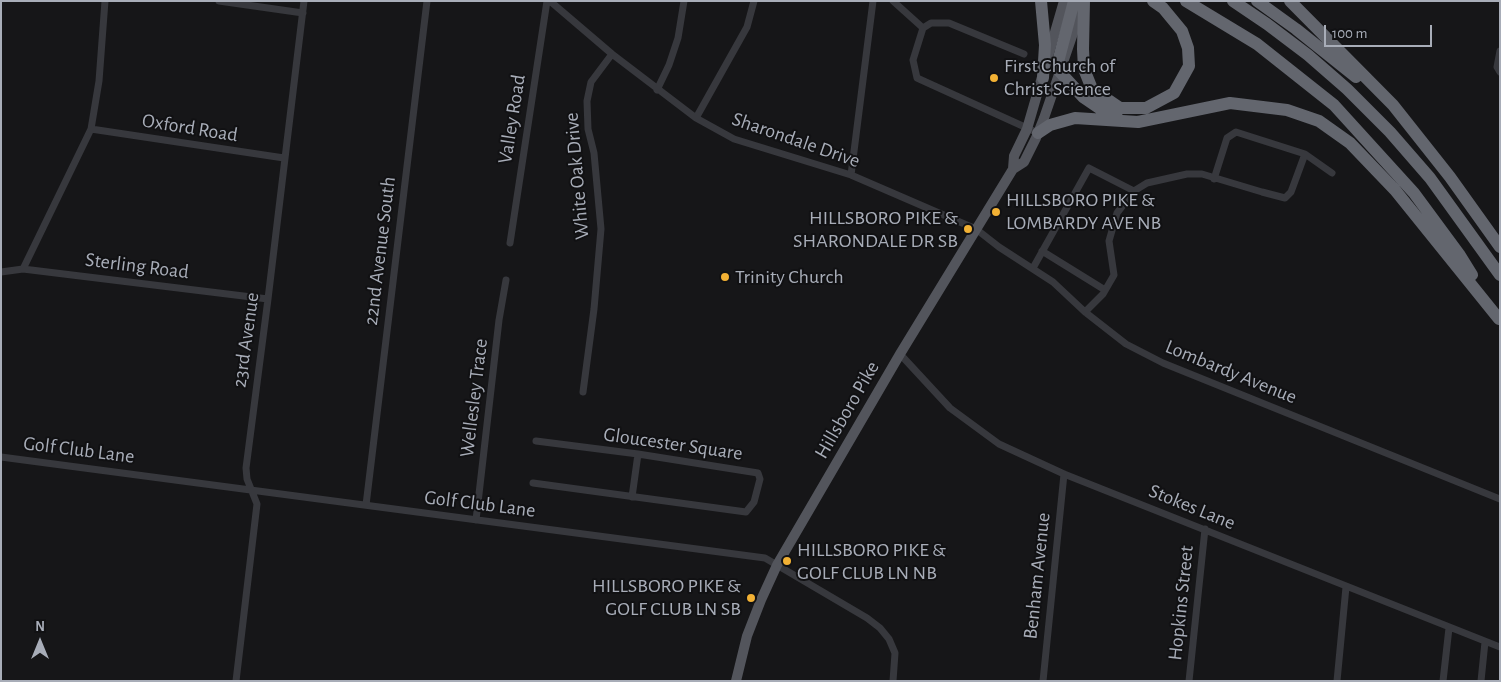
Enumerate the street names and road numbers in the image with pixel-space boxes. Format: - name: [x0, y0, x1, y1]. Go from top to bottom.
- street label: Valley Road: [493, 73, 531, 165]
- street label: Sharondale Drive: [729, 107, 863, 173]
- street label: Oxford Road: [140, 109, 240, 147]
- street label: White Oak Drive: [559, 111, 595, 241]
- street label: 22nd Avenue South: [359, 175, 401, 327]
- street label: Sterling Road: [84, 248, 190, 284]
- street label: 23rd Avenue: [227, 291, 265, 389]
- street label: Lombardy Avenue: [1162, 335, 1300, 409]
- street label: Wellesley Trace: [455, 337, 493, 459]
- street label: Hillsboro Pike: [809, 357, 885, 463]
- street label: Gloucester Square: [602, 422, 744, 466]
- street label: Golf Club Lane: [22, 431, 136, 469]
- street label: Stokes Lane: [1145, 479, 1239, 535]
- street label: Golf Club Lane: [423, 485, 537, 523]
- street label: Benham Avenue: [1018, 512, 1056, 640]
- street label: Hopkins Street: [1163, 544, 1199, 662]

